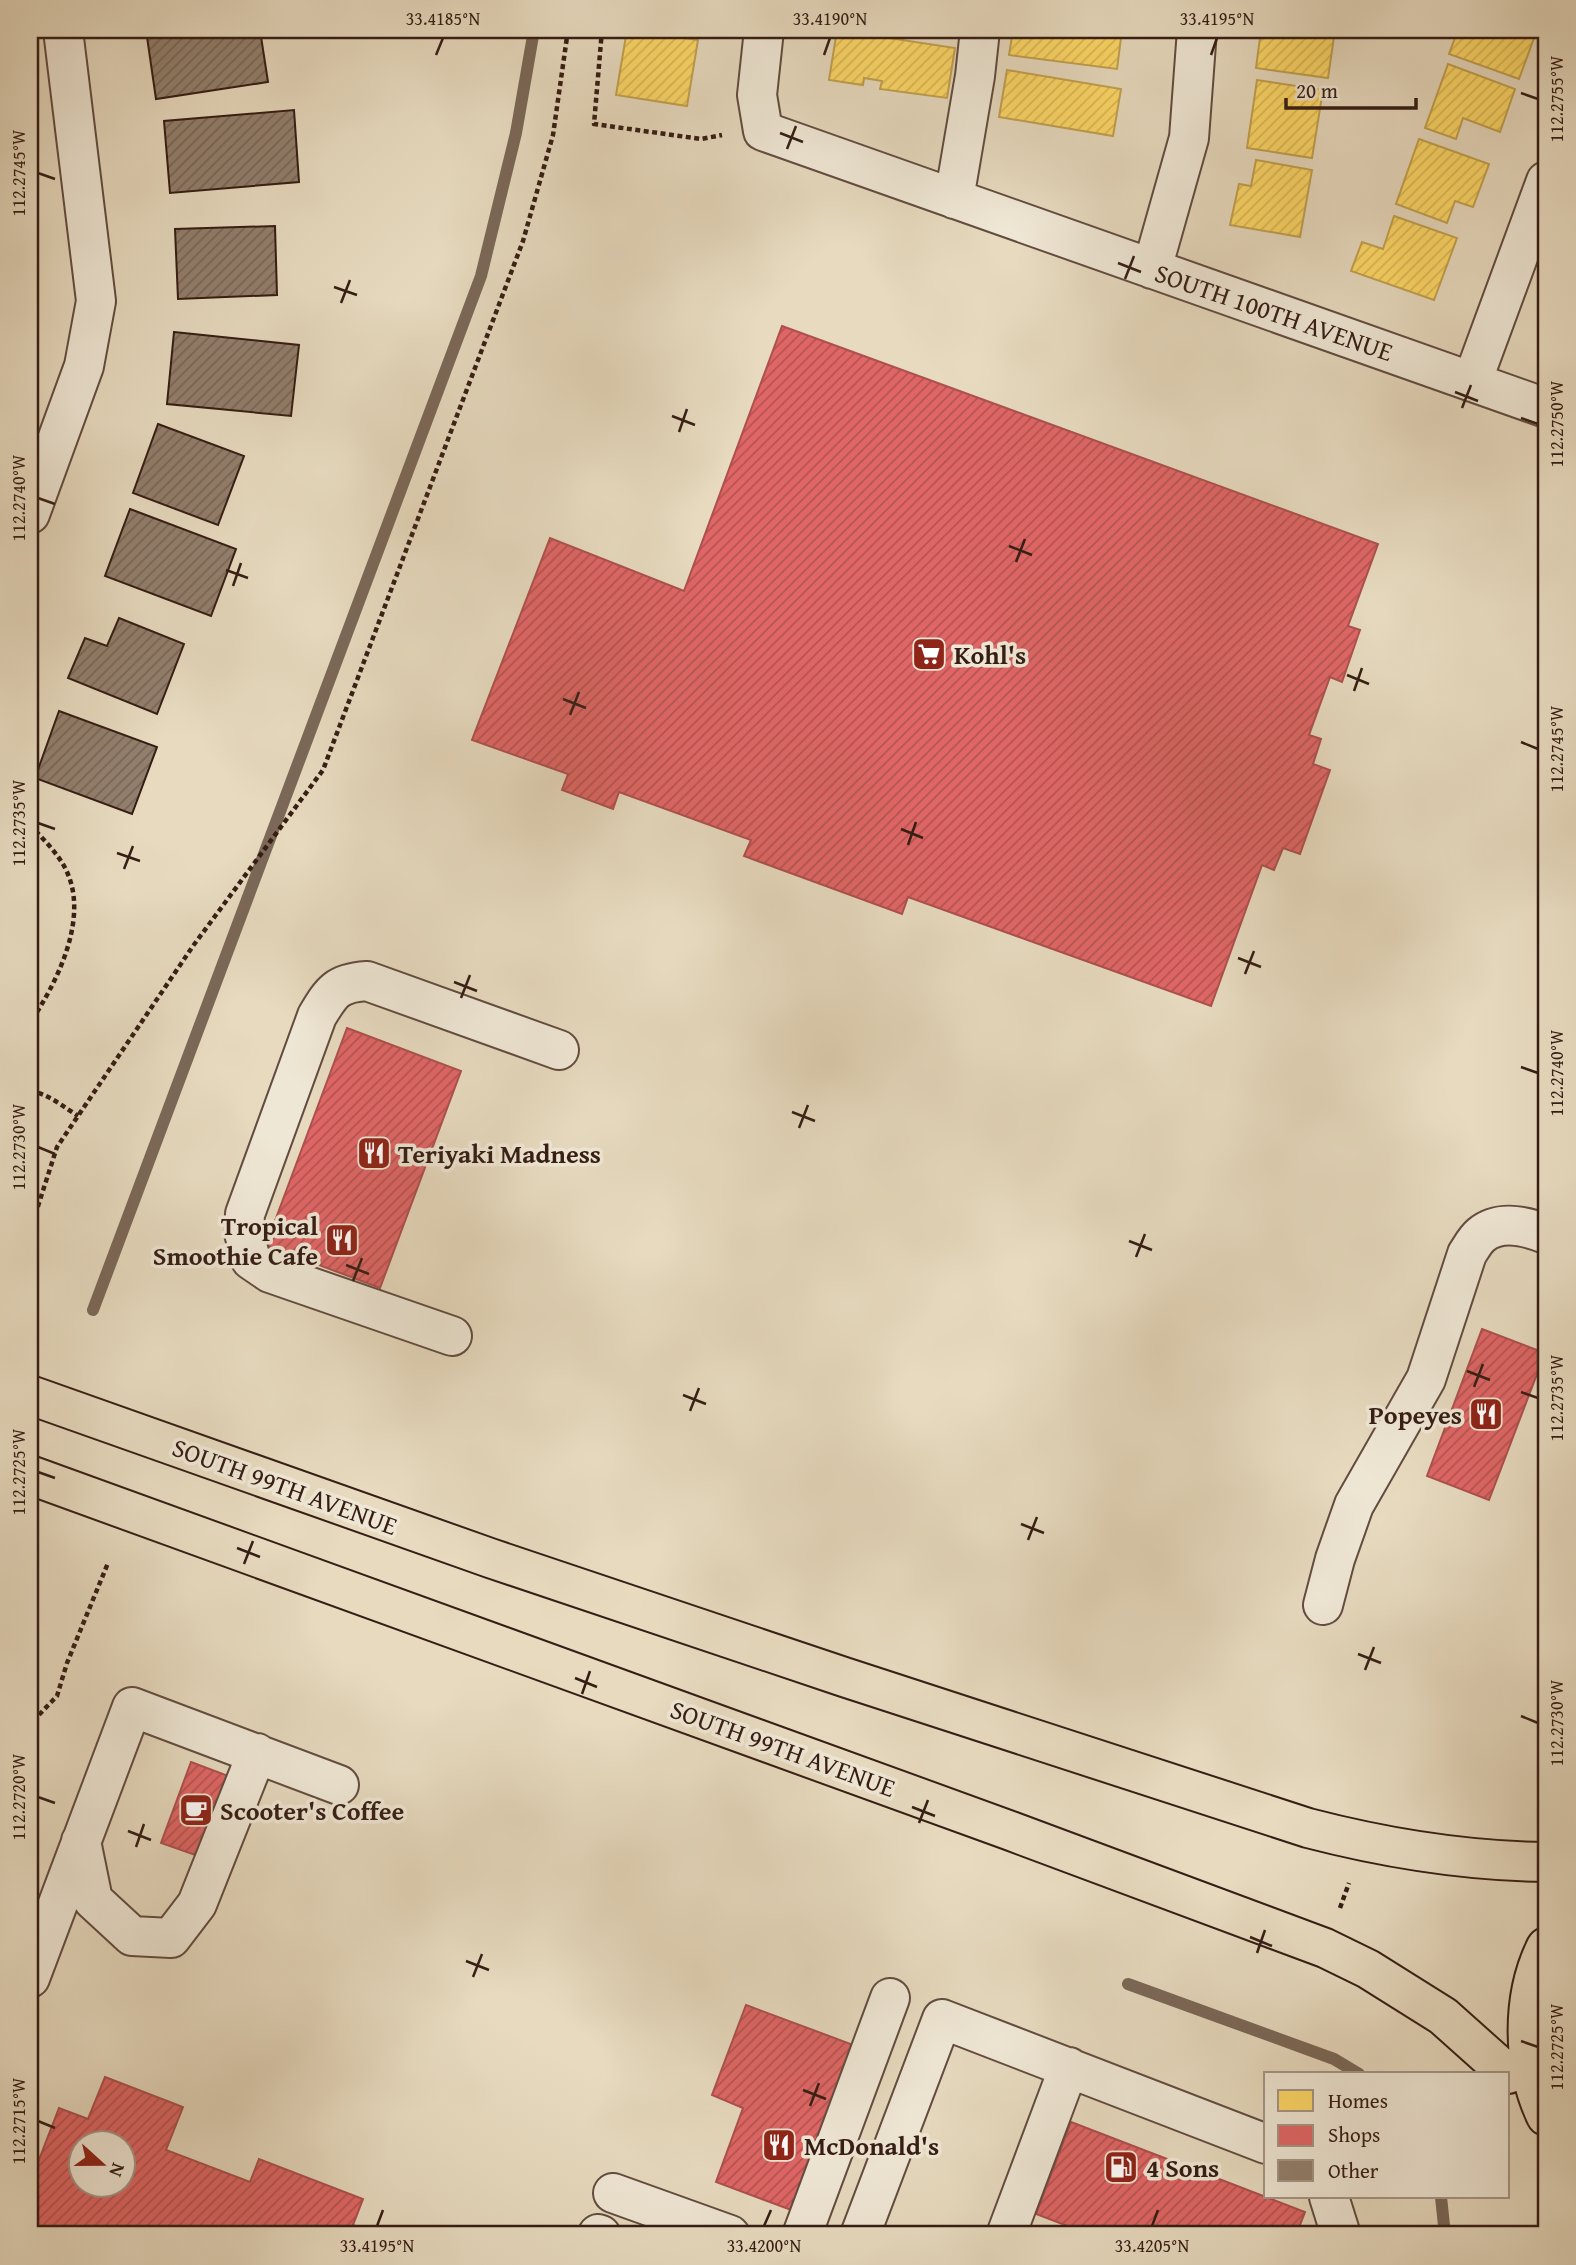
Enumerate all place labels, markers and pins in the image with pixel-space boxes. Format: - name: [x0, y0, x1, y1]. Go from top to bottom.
- supermarket icon: Kohl's: [910, 635, 948, 673]
- place label: Kohl's: [954, 635, 1026, 674]
- restaurant icon: Teriyaki Madness: [355, 1134, 393, 1172]
- place label: Teriyaki Madness: [398, 1134, 601, 1173]
- place label: Tropical Smoothie Cafe: [153, 1206, 318, 1275]
- restaurant icon: Tropical Smoothie Cafe: [323, 1221, 361, 1259]
- place label: Popeyes: [1369, 1395, 1462, 1434]
- restaurant icon: Popeyes: [1467, 1395, 1505, 1433]
- cafe icon: Scooter's Coffee: [177, 1791, 215, 1829]
- place label: Scooter's Coffee: [220, 1791, 405, 1830]
- restaurant icon: McDonald's: [760, 2126, 798, 2164]
- place label: McDonald's: [804, 2126, 939, 2165]
- fuel station icon: 4 Sons: [1102, 2148, 1140, 2186]
- place label: 4 Sons: [1146, 2148, 1219, 2187]

